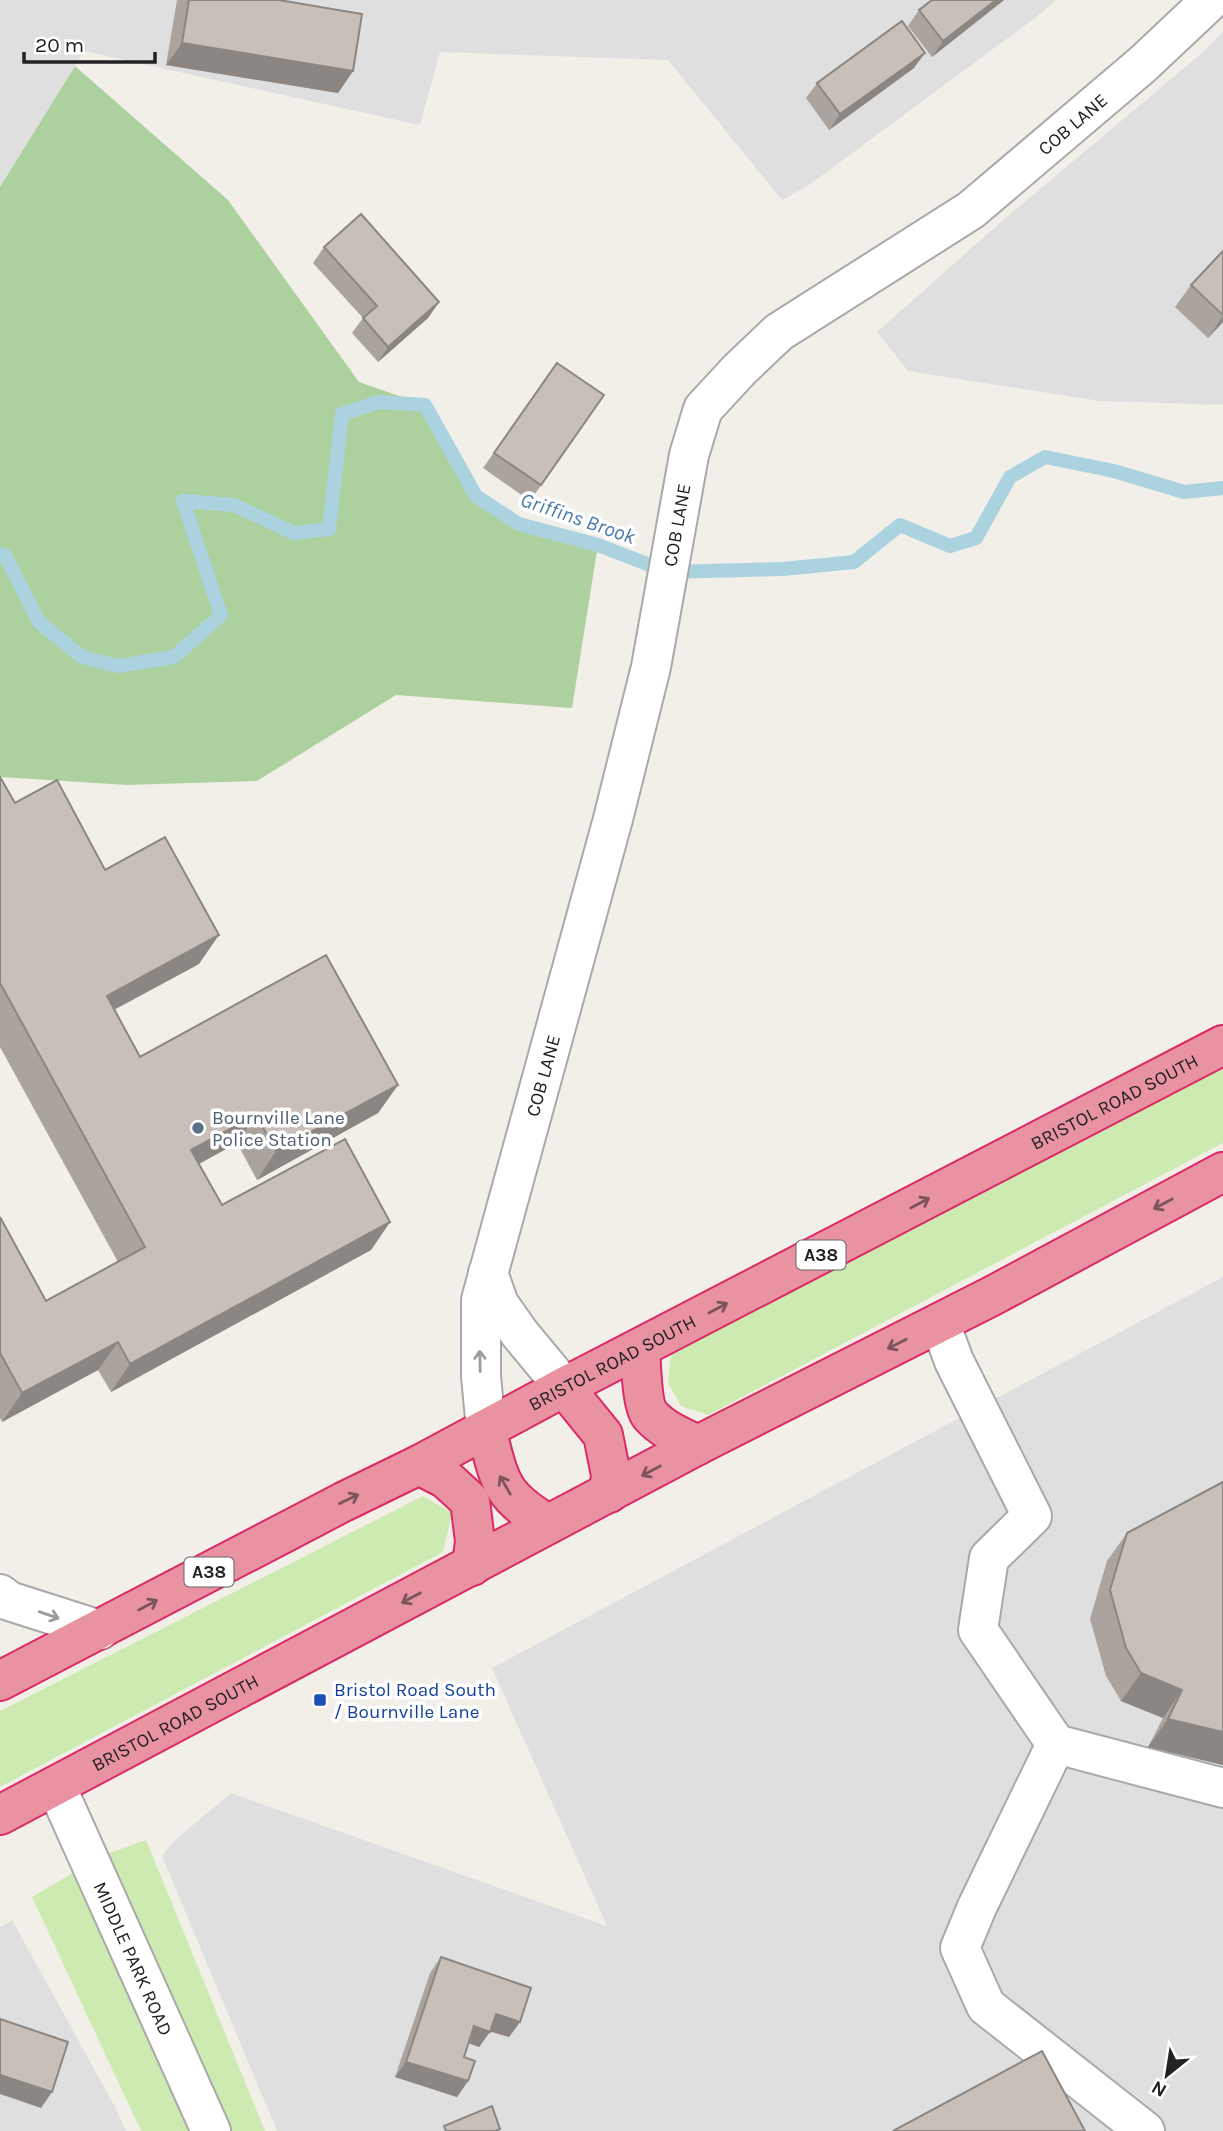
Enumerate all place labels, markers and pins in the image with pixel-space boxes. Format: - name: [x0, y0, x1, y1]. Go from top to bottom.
- place label: Bournville Lane Police Station: [212, 1107, 345, 1151]
- marker: Bournville Lane Police Station: [190, 1120, 206, 1136]
- place label: Bristol Road South / Bournville Lane: [334, 1679, 496, 1723]
- marker: Bristol Road South / Bournville Lane: [312, 1692, 328, 1708]

